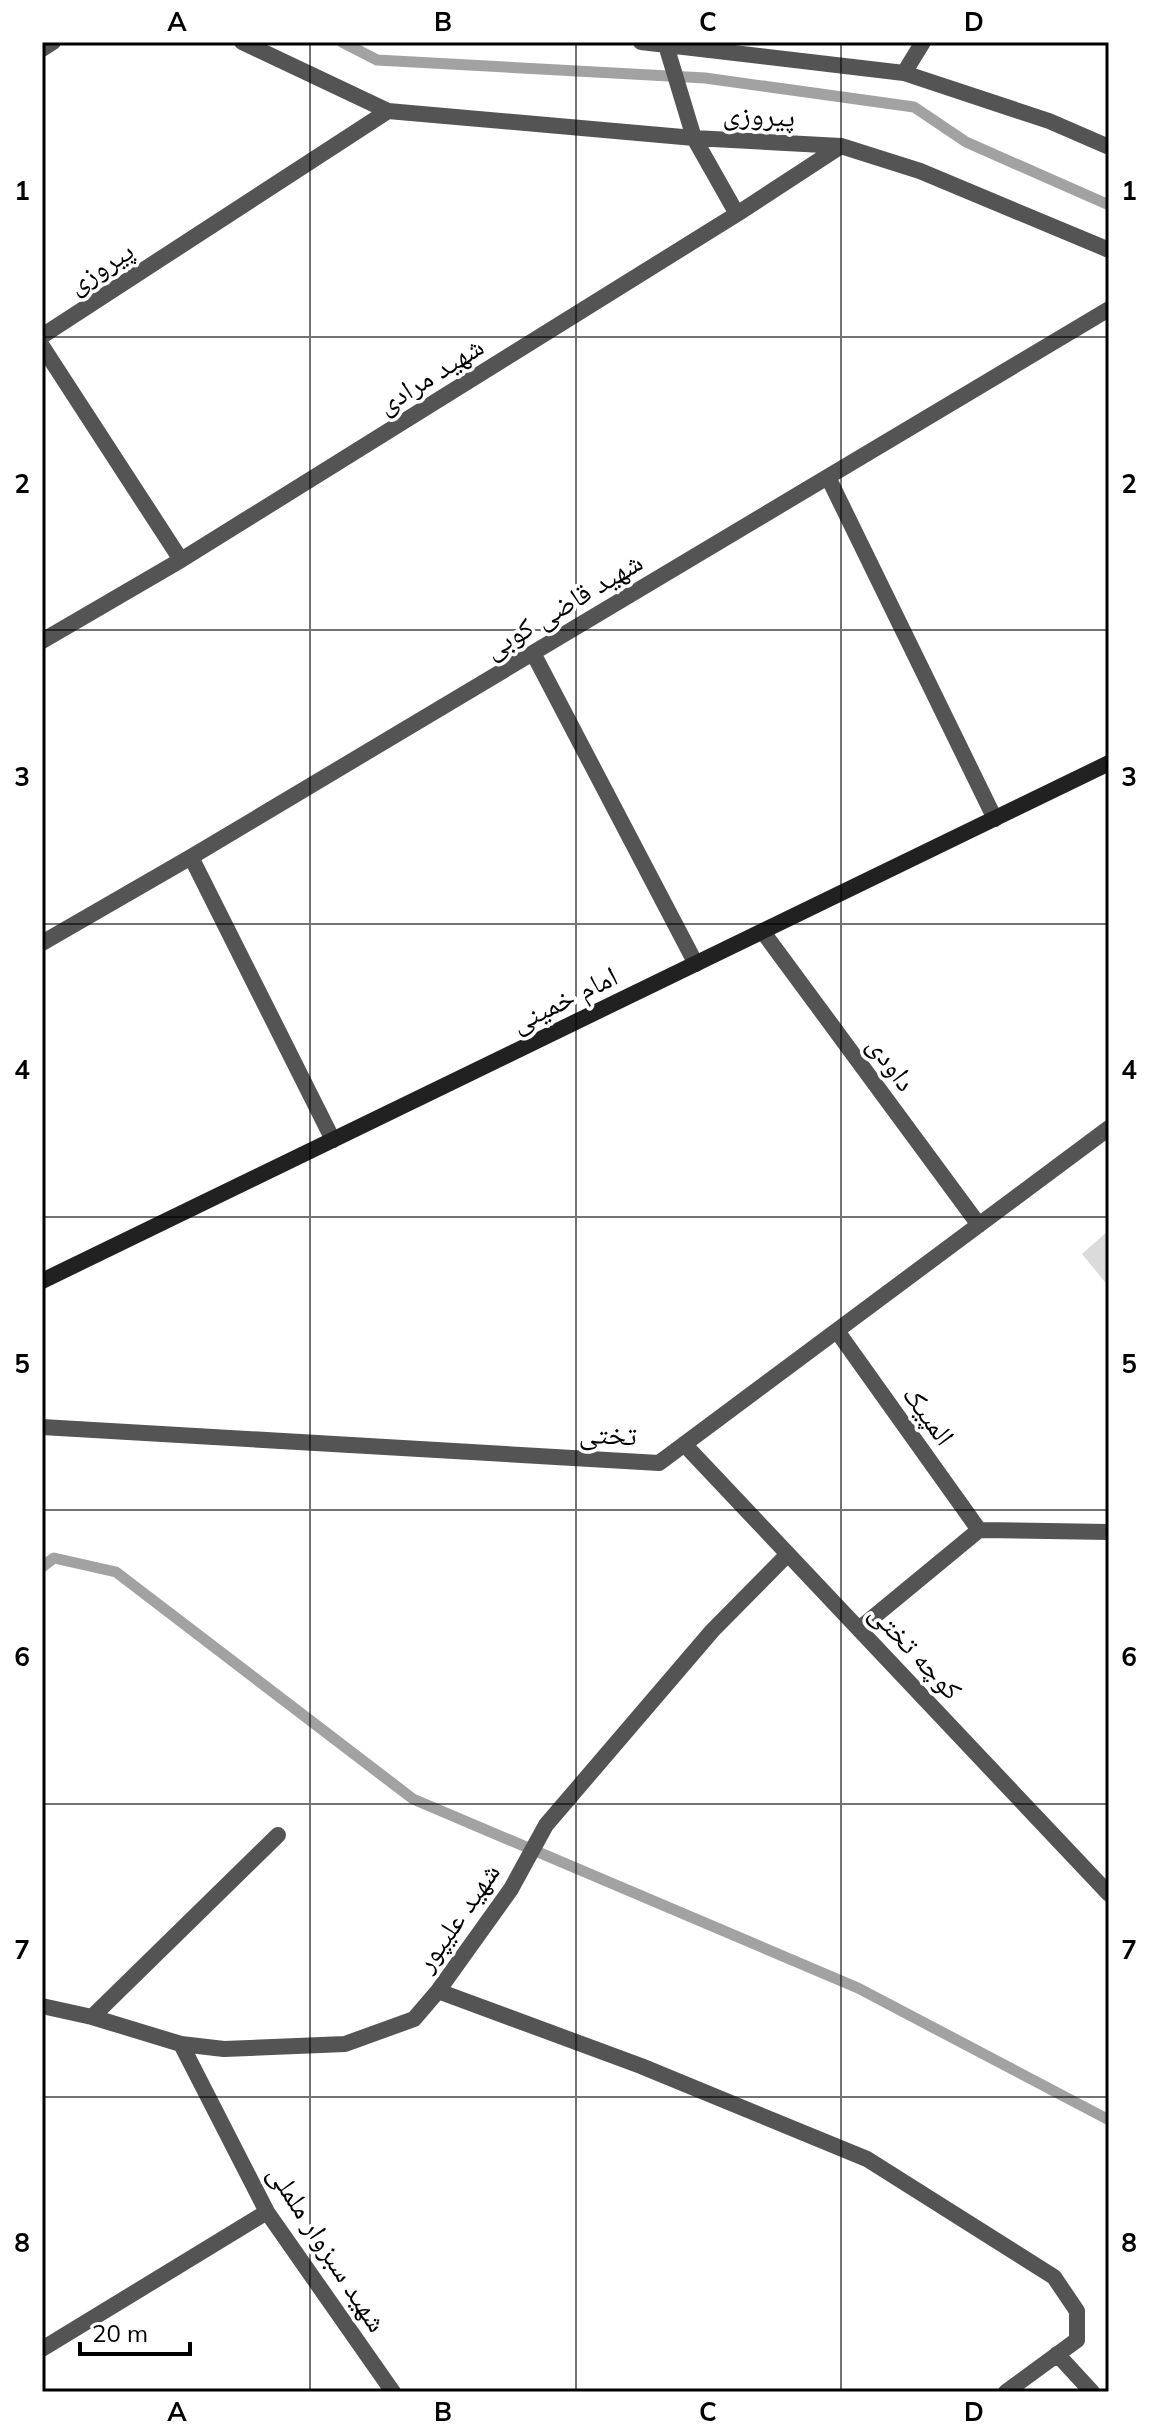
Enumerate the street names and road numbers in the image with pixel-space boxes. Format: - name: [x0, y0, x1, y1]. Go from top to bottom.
- street label: پیروزی: [722, 95, 796, 134]
- street label: پیروزی: [60, 232, 140, 301]
- street label: شهید مرادی: [370, 328, 490, 421]
- street label: شهید قاضی کوبی: [477, 544, 649, 666]
- street label: امام خمینی: [505, 958, 624, 1041]
- street label: داودی: [861, 1028, 924, 1097]
- street label: المپیک: [896, 1378, 963, 1452]
- street label: تختی: [578, 1415, 638, 1453]
- street label: کوچه تختی: [862, 1595, 970, 1707]
- street label: شهید علیپور: [406, 1856, 507, 1979]
- street label: شهید سبزوار ململی: [260, 2157, 396, 2339]

